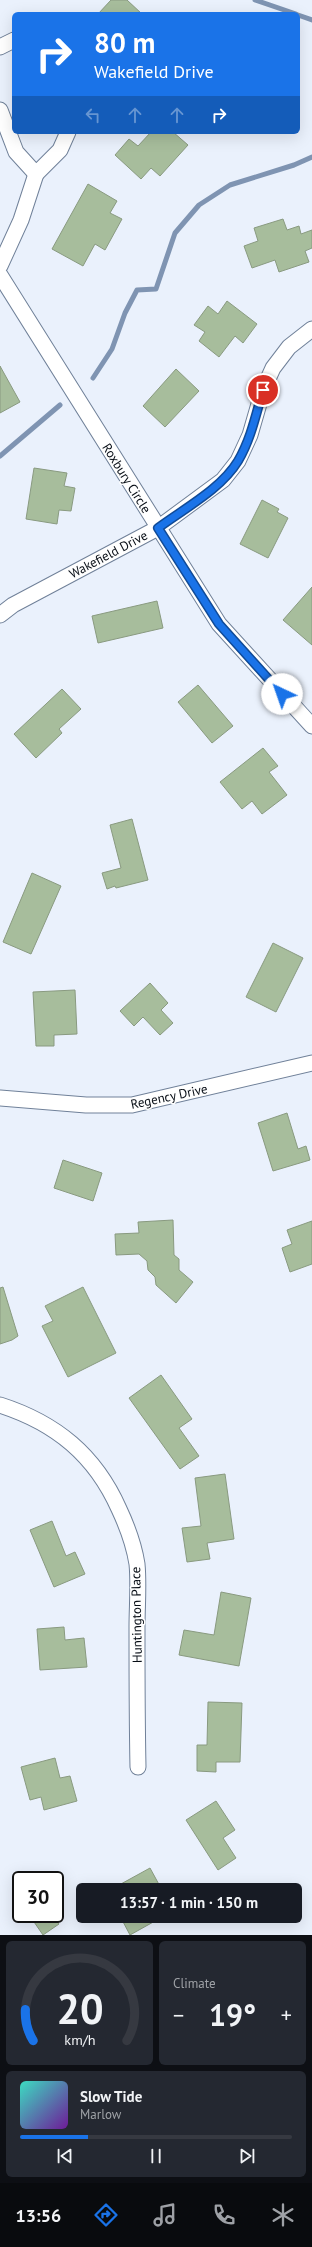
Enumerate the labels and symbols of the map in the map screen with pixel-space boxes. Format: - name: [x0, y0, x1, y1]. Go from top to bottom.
- pin: [246, 373, 280, 407]
- street label: Roxbury Circle: [98, 440, 155, 517]
- street label: Wakefield Drive: [66, 527, 150, 582]
- position arrow: [261, 673, 303, 715]
- street label: Regency Drive: [129, 1080, 209, 1113]
- street label: Huntington Place: [127, 1567, 146, 1663]
- speed limit sign: 30: [12, 1871, 64, 1923]

